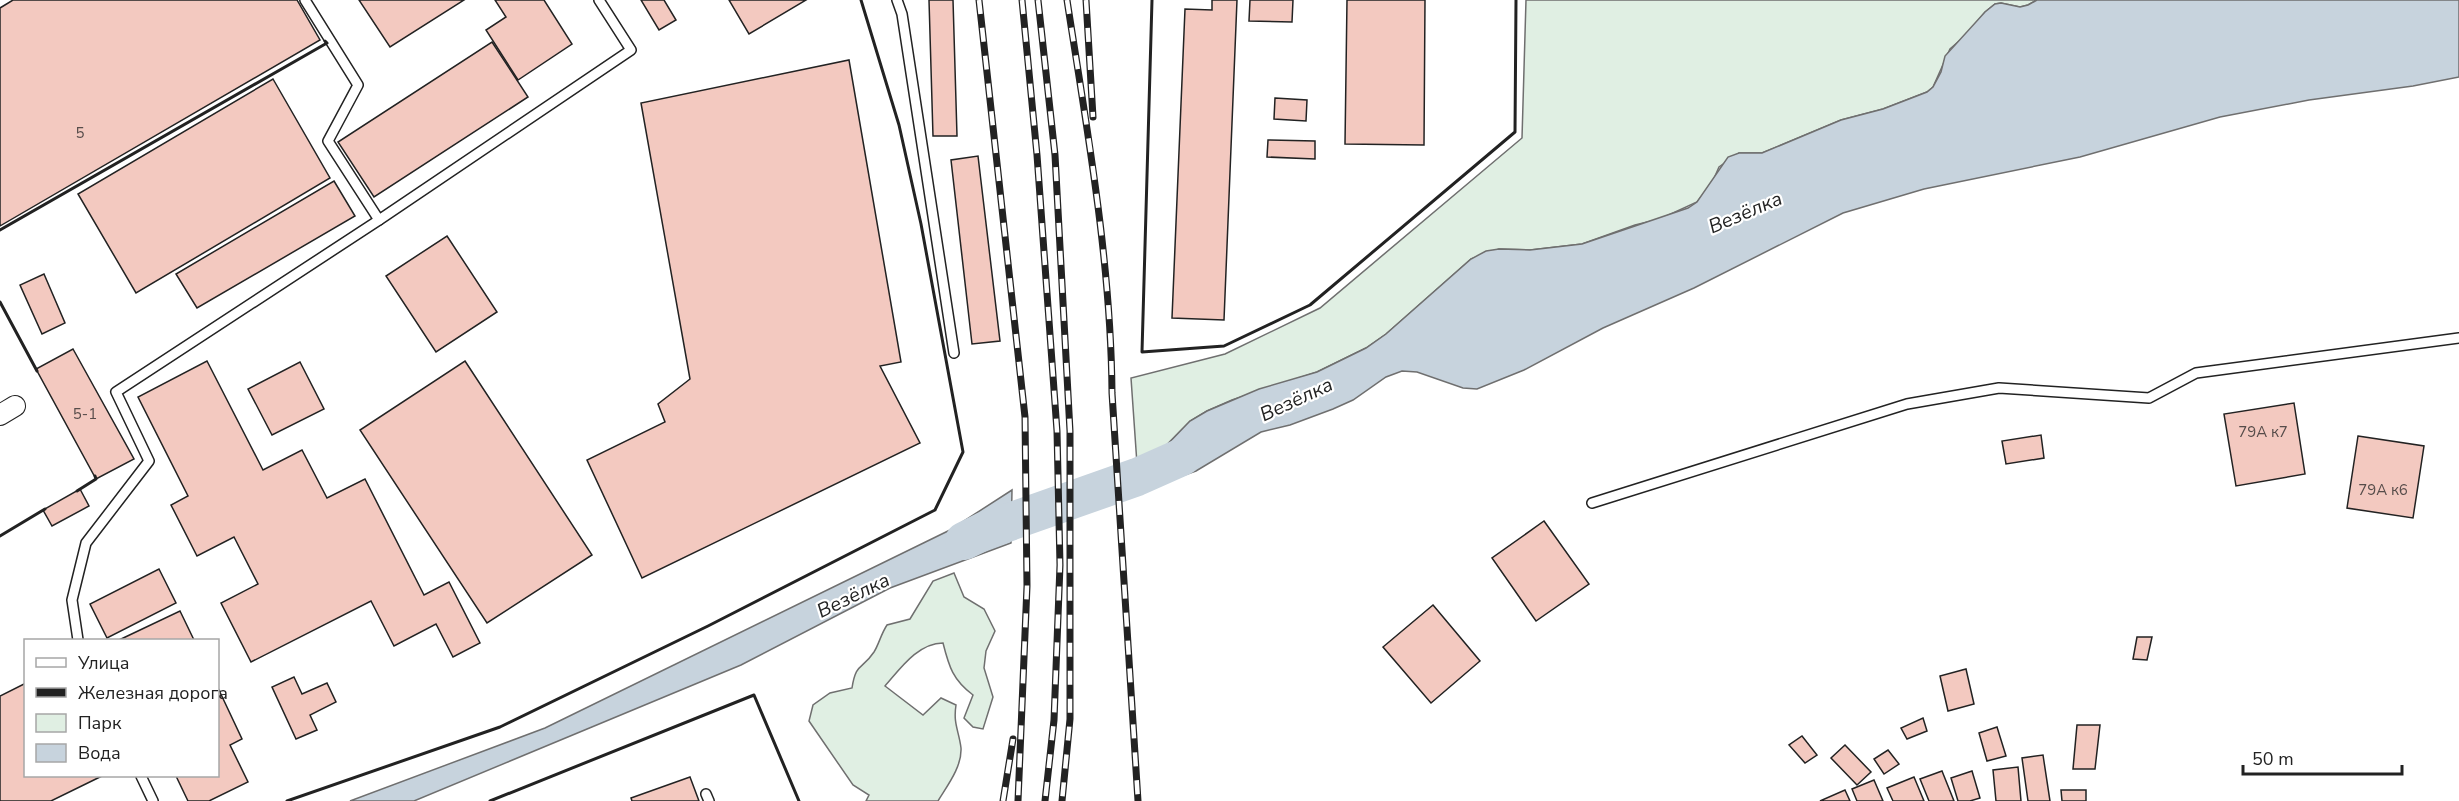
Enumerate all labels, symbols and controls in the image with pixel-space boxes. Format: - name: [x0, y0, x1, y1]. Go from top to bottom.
- house number: 5: [75, 123, 85, 143]
- water label: Везёлка: [1704, 185, 1786, 240]
- water label: Везёлка: [1255, 371, 1337, 428]
- house number: 5-1: [73, 404, 97, 424]
- house number: 79А к7: [2238, 422, 2288, 442]
- house number: 79А к6: [2358, 480, 2408, 500]
- water label: Везёлка: [812, 566, 894, 625]
- legend: [24, 639, 219, 777]
- text: Улица: [77, 651, 129, 675]
- text: Железная дорога: [78, 681, 228, 705]
- text: Парк: [78, 711, 122, 735]
- scale bar: [2243, 738, 2402, 776]
- text: Вода: [78, 741, 121, 765]
- text: 50 m: [2252, 747, 2294, 771]

